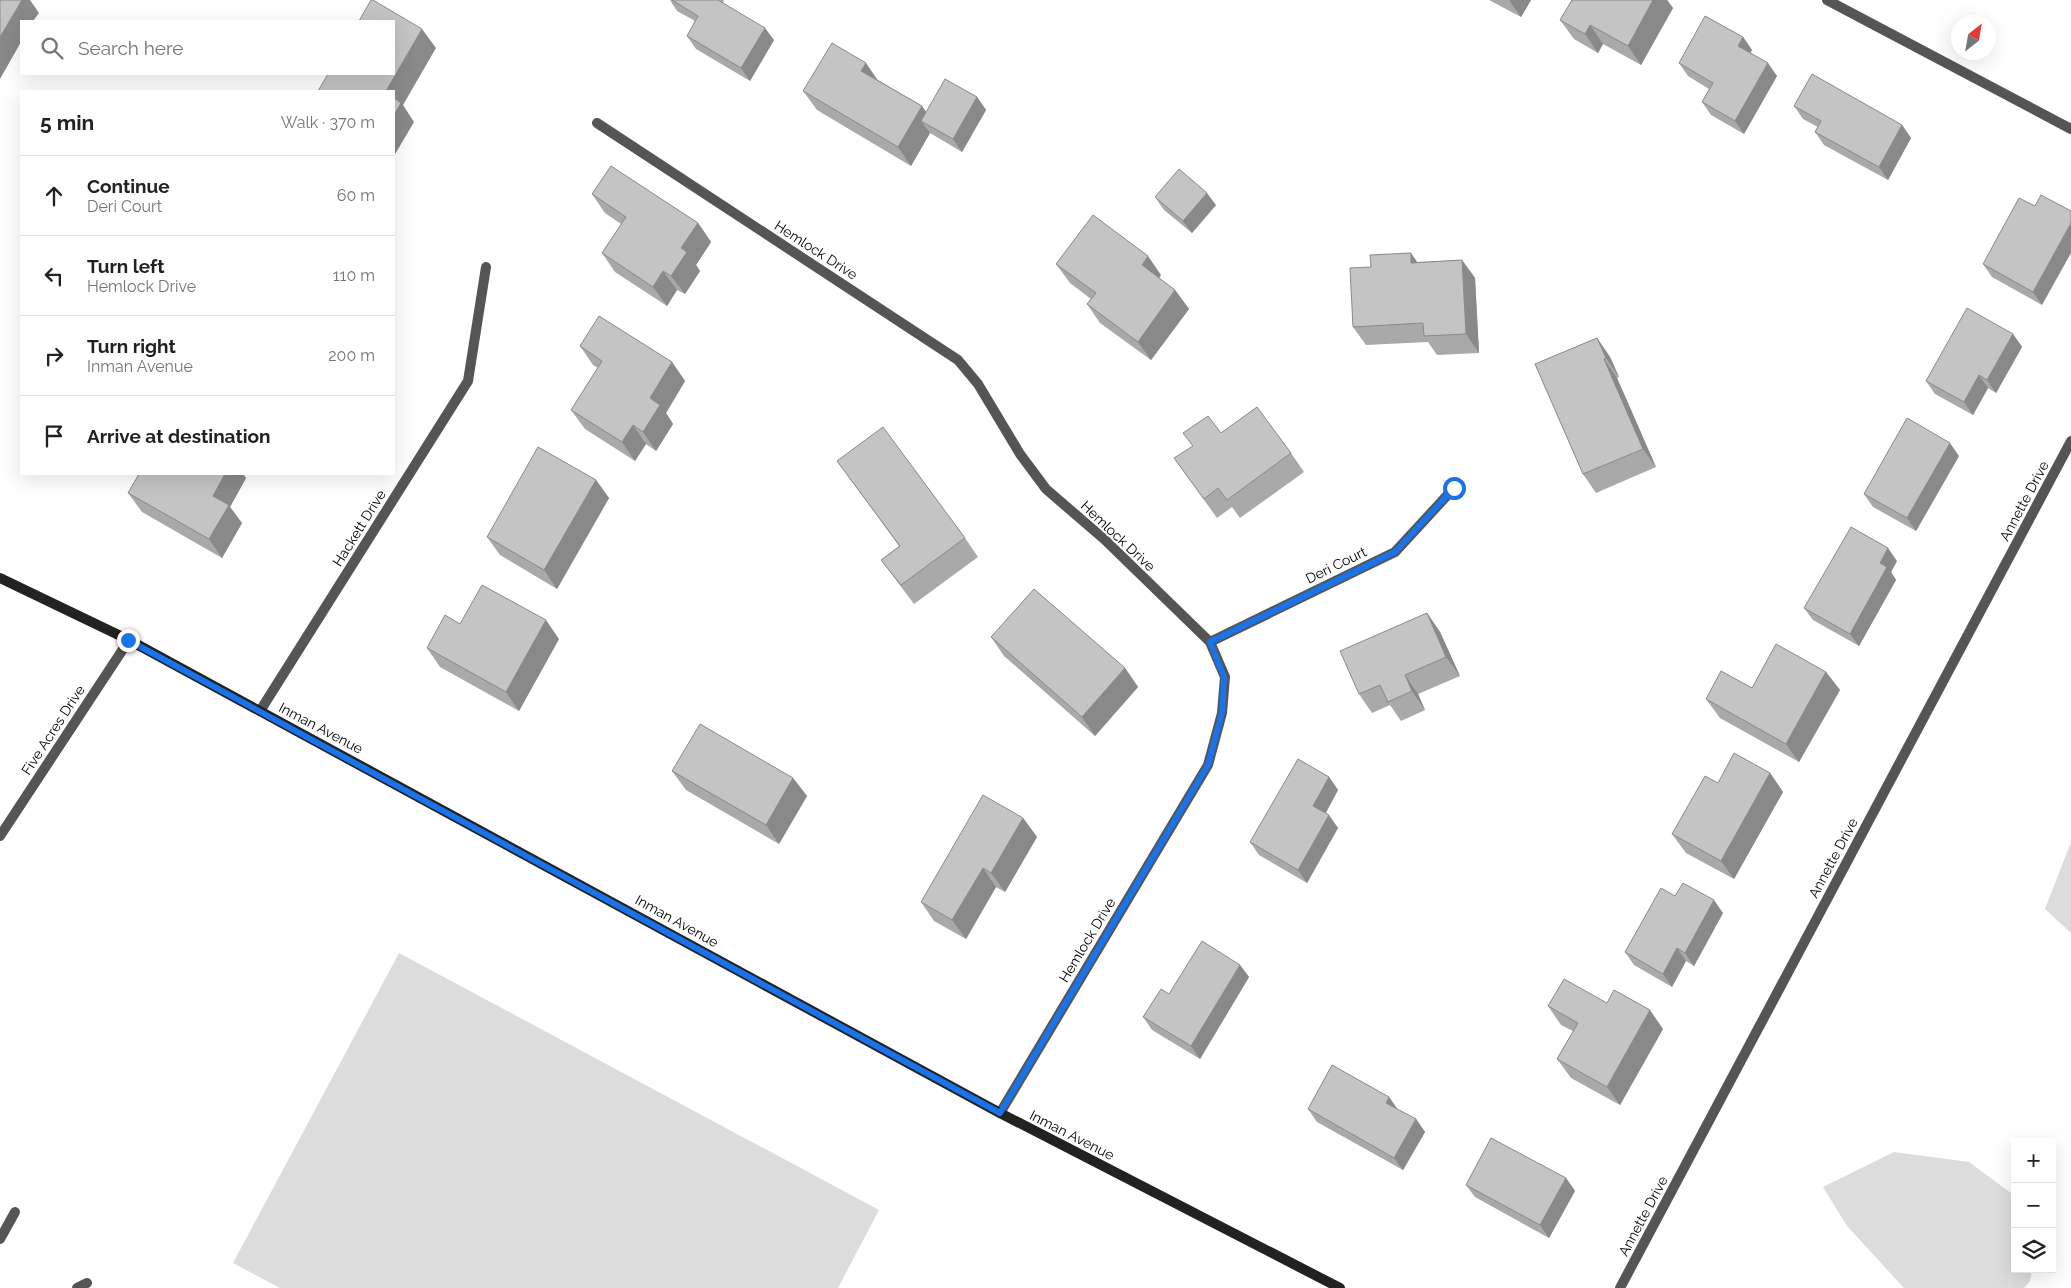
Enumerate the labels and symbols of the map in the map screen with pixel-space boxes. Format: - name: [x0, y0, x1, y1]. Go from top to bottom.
- north arrow: [1951, 15, 1996, 60]
- street label: Hemlock Drive: [772, 217, 860, 283]
- street label: Annette Drive: [1996, 458, 2052, 544]
- route start: [1443, 477, 1466, 500]
- street label: Hackett Drive: [329, 487, 389, 569]
- street label: Hemlock Drive: [1078, 498, 1158, 574]
- street label: Deri Court: [1303, 543, 1369, 587]
- route end: [117, 629, 140, 652]
- street label: Five Acres Drive: [18, 682, 88, 778]
- street label: Inman Avenue: [276, 699, 366, 757]
- street label: Annette Drive: [1805, 815, 1861, 901]
- street label: Inman Avenue: [633, 892, 721, 950]
- street label: Hemlock Drive: [1056, 895, 1118, 985]
- street label: Inman Avenue: [1027, 1107, 1117, 1163]
- street label: Annette Drive: [1615, 1173, 1671, 1259]

